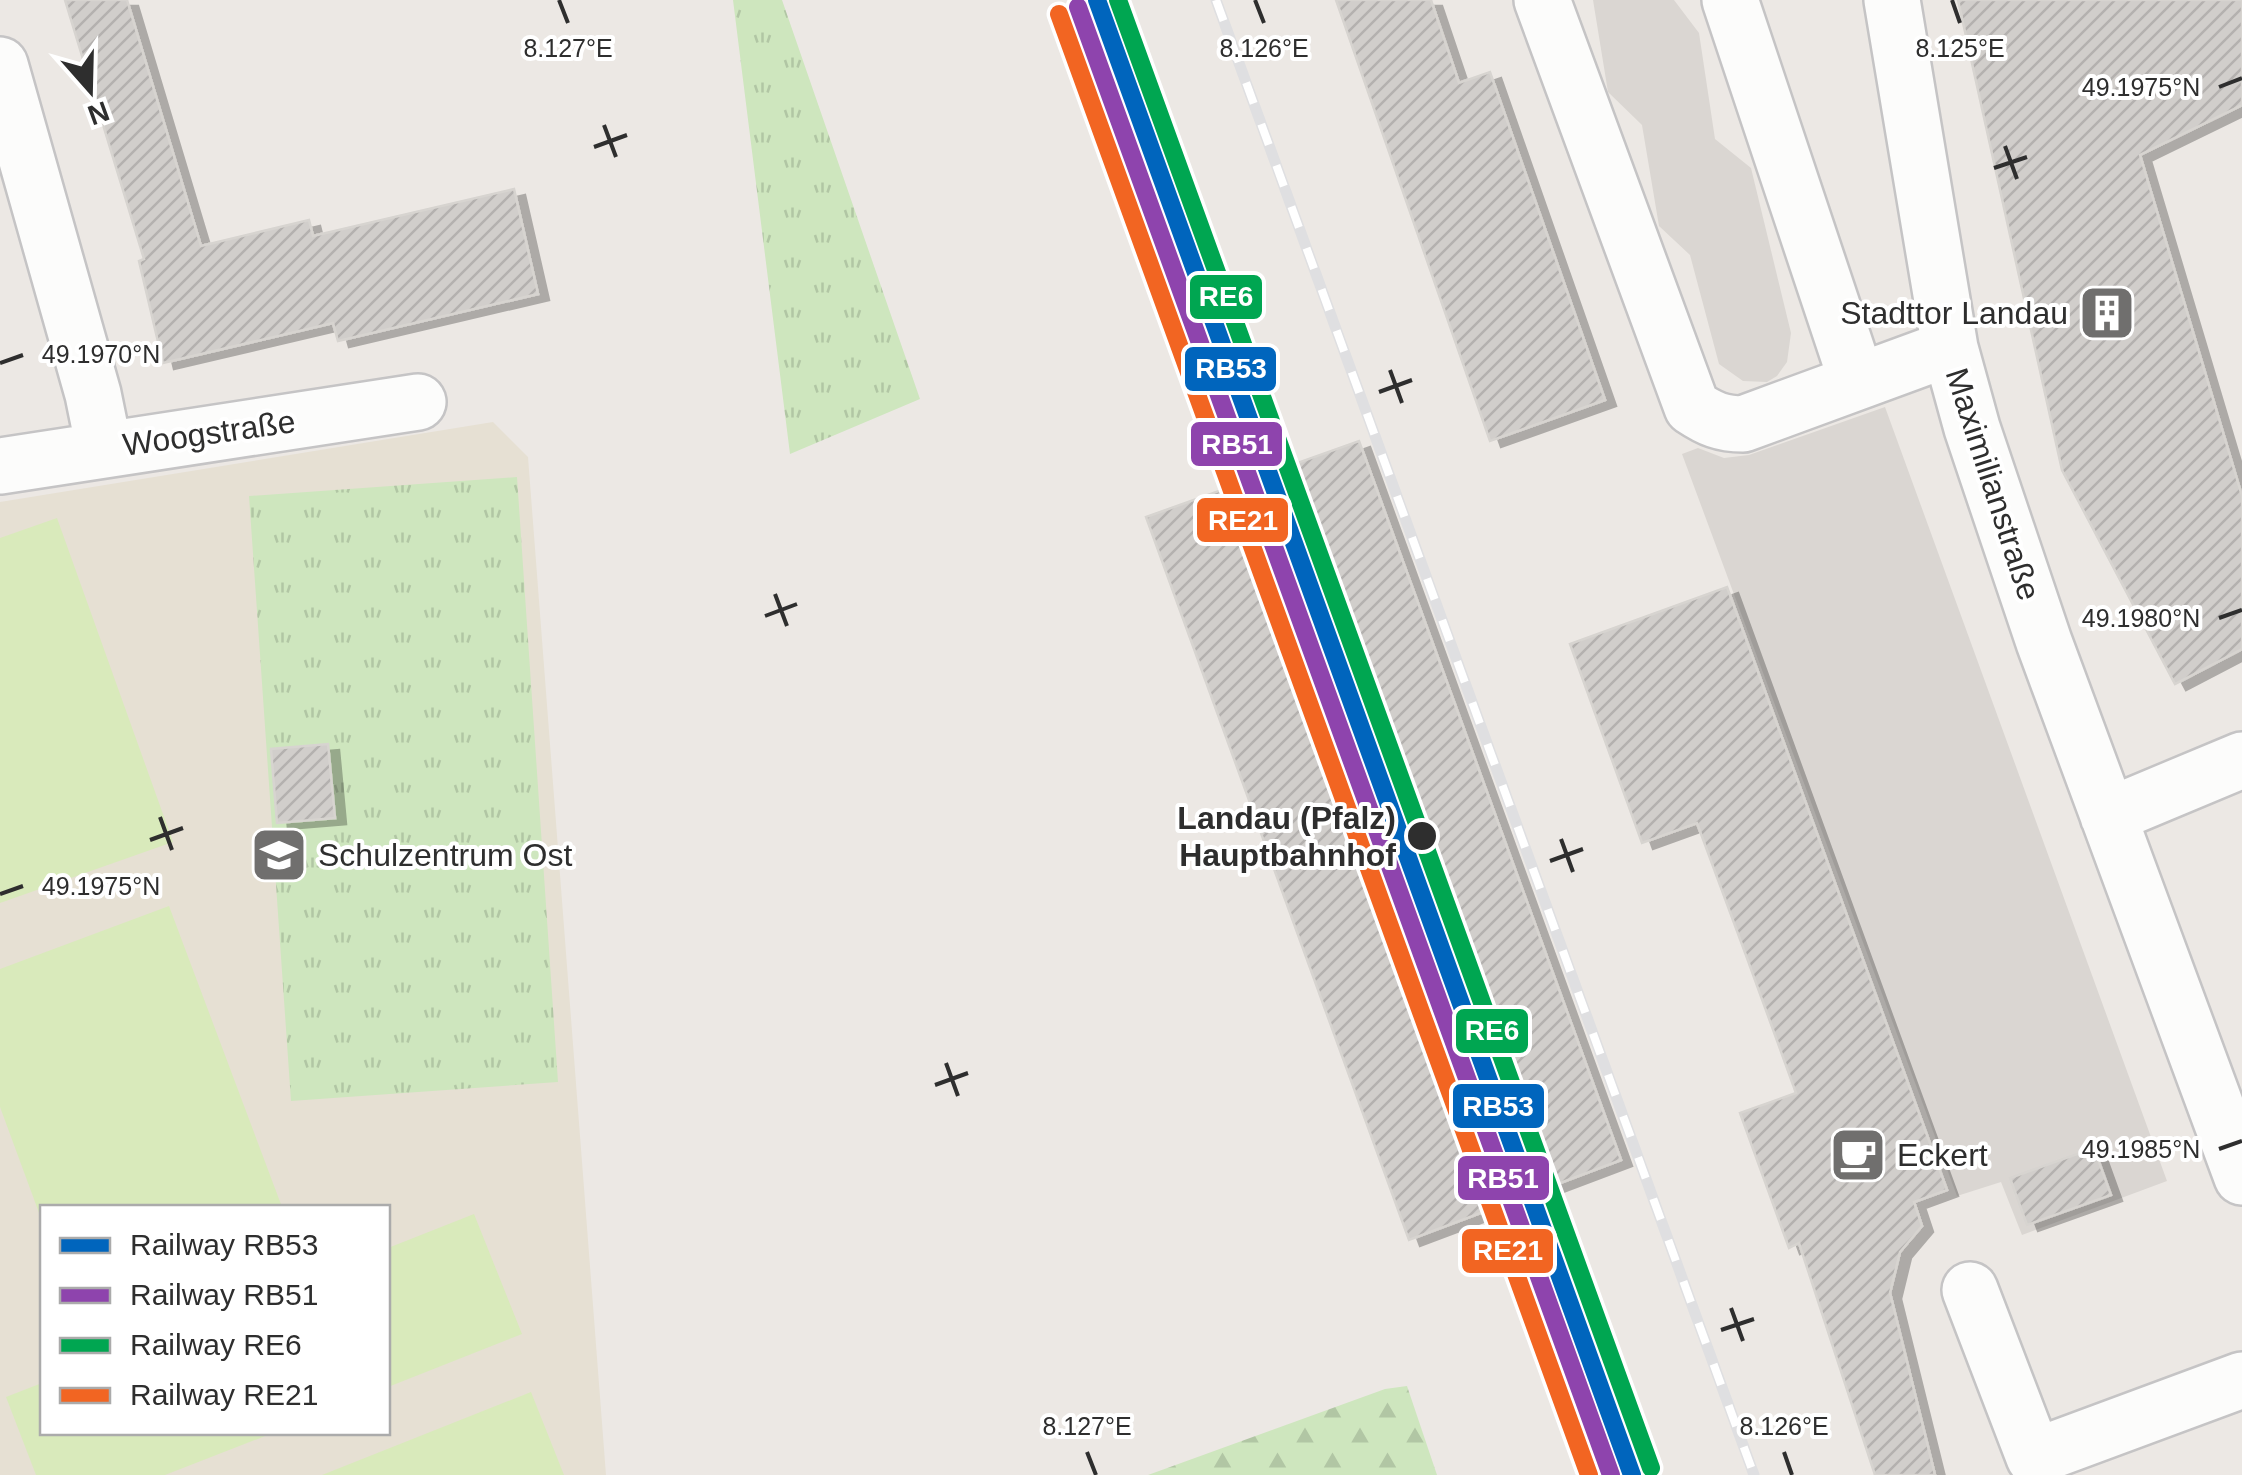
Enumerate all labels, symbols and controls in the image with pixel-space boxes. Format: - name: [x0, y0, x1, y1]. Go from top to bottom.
- text: 8.127°E: [523, 34, 613, 62]
- text: 8.126°E: [1219, 34, 1309, 62]
- text: 8.125°E: [1915, 34, 2005, 62]
- north arrow: [40, 40, 140, 140]
- text: 49.1975°N: [2082, 73, 2200, 101]
- text: N: [84, 95, 113, 131]
- line badge: RE6: [1188, 273, 1264, 321]
- text: RE6: [1199, 281, 1253, 312]
- building icon: Stadttor Landau: [2077, 283, 2137, 343]
- place label: Stadttor Landau: [1840, 295, 2068, 331]
- text: 49.1970°N: [42, 340, 160, 368]
- line badge: RB53: [1183, 345, 1278, 393]
- text: RB53: [1195, 353, 1267, 384]
- street label: Maximilianstraße: [1939, 363, 2047, 605]
- street label: Woogstraße: [120, 403, 298, 463]
- line badge: RB51: [1189, 420, 1284, 468]
- text: RB51: [1201, 429, 1273, 460]
- line badge: RE21: [1195, 496, 1290, 544]
- text: RE21: [1208, 505, 1278, 536]
- text: 49.1980°N: [2082, 604, 2200, 632]
- place label: Landau (Pfalz) Hauptbahnhof: [1177, 800, 1396, 873]
- marker: Landau (Pfalz) Hauptbahnhof: [1405, 819, 1439, 853]
- school or university icon: Schulzentrum Ost: [249, 825, 309, 885]
- place label: Schulzentrum Ost: [318, 837, 572, 873]
- text: 49.1975°N: [42, 872, 160, 900]
- line badge: RE6: [1454, 1007, 1530, 1055]
- text: RE6: [1465, 1015, 1519, 1046]
- line badge: RB53: [1451, 1082, 1546, 1130]
- text: RB53: [1462, 1091, 1534, 1122]
- cafe icon: Eckert: [1828, 1125, 1888, 1185]
- text: 49.1985°N: [2082, 1135, 2200, 1163]
- place label: Eckert: [1897, 1137, 1988, 1173]
- line badge: RB51: [1456, 1154, 1551, 1202]
- text: RB51: [1467, 1163, 1539, 1194]
- legend: [40, 1205, 390, 1435]
- line badge: RE21: [1460, 1227, 1555, 1275]
- text: Railway RB53: [130, 1228, 318, 1261]
- text: RE21: [1473, 1235, 1543, 1266]
- text: Railway RB51: [130, 1278, 318, 1311]
- text: Railway RE6: [130, 1328, 302, 1361]
- text: Railway RE21: [130, 1378, 318, 1411]
- text: 8.127°E: [1042, 1412, 1132, 1440]
- text: 8.126°E: [1739, 1412, 1829, 1440]

